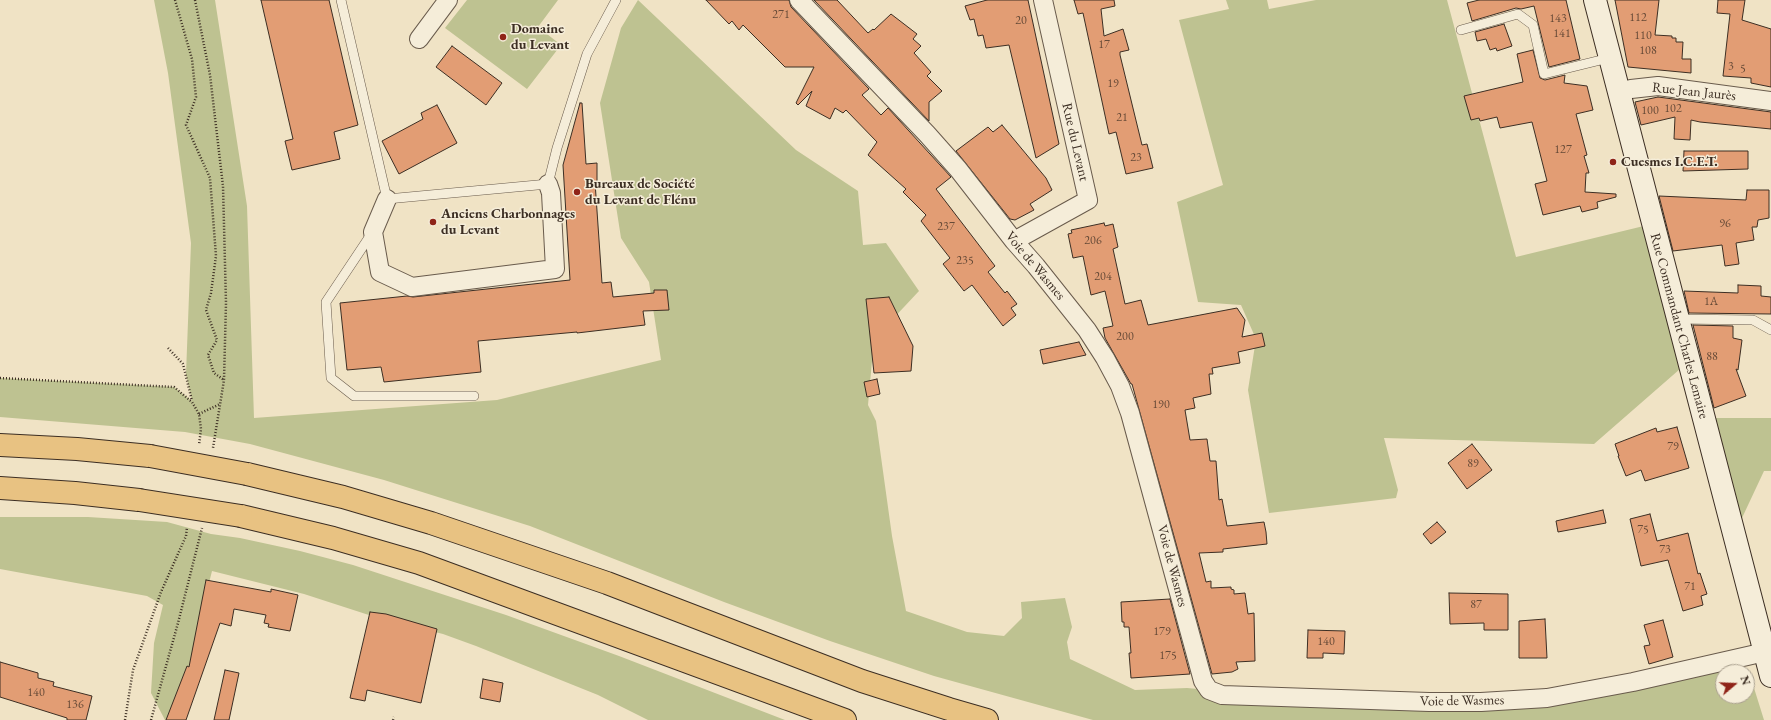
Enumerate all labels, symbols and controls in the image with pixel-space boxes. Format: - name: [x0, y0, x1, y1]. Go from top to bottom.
- house number: 271: [772, 8, 790, 22]
- house number: 112: [1629, 11, 1647, 25]
- house number: 143: [1549, 12, 1567, 26]
- house number: 20: [1015, 14, 1027, 28]
- place label: Domaine du Levant: [511, 21, 569, 54]
- house number: 141: [1553, 27, 1571, 41]
- house number: 110: [1634, 29, 1652, 43]
- marker: Domaine du Levant: [498, 32, 508, 42]
- house number: 17: [1098, 38, 1110, 52]
- house number: 108: [1639, 44, 1657, 58]
- house number: 3: [1728, 60, 1734, 74]
- house number: 5: [1740, 62, 1746, 76]
- house number: 19: [1107, 77, 1119, 91]
- street label: Rue Jean Jaurès: [1651, 79, 1737, 105]
- street label: Rue du Levant: [1058, 101, 1092, 183]
- house number: 102: [1664, 102, 1682, 116]
- house number: 100: [1641, 104, 1659, 118]
- house number: 21: [1116, 111, 1128, 125]
- house number: 127: [1554, 143, 1572, 157]
- house number: 23: [1130, 151, 1142, 165]
- place label: Cuesmes I.C.E.T.: [1621, 154, 1718, 170]
- marker: Cuesmes I.C.E.T.: [1608, 157, 1618, 167]
- place label: Bureaux de Société du Levant de Flénu: [585, 176, 696, 208]
- marker: Bureaux de Société du Levant de Flénu: [572, 187, 582, 197]
- place label: Anciens Charbonnages du Levant: [441, 206, 575, 238]
- marker: Anciens Charbonnages du Levant: [428, 217, 438, 227]
- house number: 96: [1719, 217, 1731, 231]
- house number: 237: [937, 220, 955, 234]
- street label: Voie de Wasmes: [1001, 228, 1069, 304]
- street label: Rue Commandant Charles Lemaire: [1646, 231, 1712, 421]
- house number: 206: [1084, 234, 1102, 248]
- house number: 235: [956, 254, 974, 268]
- house number: 204: [1094, 270, 1112, 284]
- house number: 1A: [1704, 295, 1718, 309]
- house number: 200: [1116, 330, 1134, 344]
- house number: 88: [1706, 350, 1718, 364]
- house number: 190: [1152, 398, 1170, 412]
- house number: 79: [1667, 440, 1679, 454]
- house number: 89: [1467, 457, 1479, 471]
- street label: Voie de Wasmes: [1153, 523, 1191, 609]
- house number: 75: [1637, 523, 1649, 537]
- house number: 73: [1659, 543, 1671, 557]
- house number: 71: [1684, 580, 1696, 594]
- house number: 87: [1470, 598, 1482, 612]
- house number: 179: [1153, 625, 1171, 639]
- house number: 140: [1317, 635, 1335, 649]
- house number: 175: [1159, 649, 1177, 663]
- north arrow: [1715, 664, 1755, 704]
- text: N: [1737, 674, 1753, 687]
- house number: 140: [27, 686, 45, 700]
- street label: Voie de Wasmes: [1420, 692, 1504, 710]
- house number: 136: [66, 698, 84, 712]

